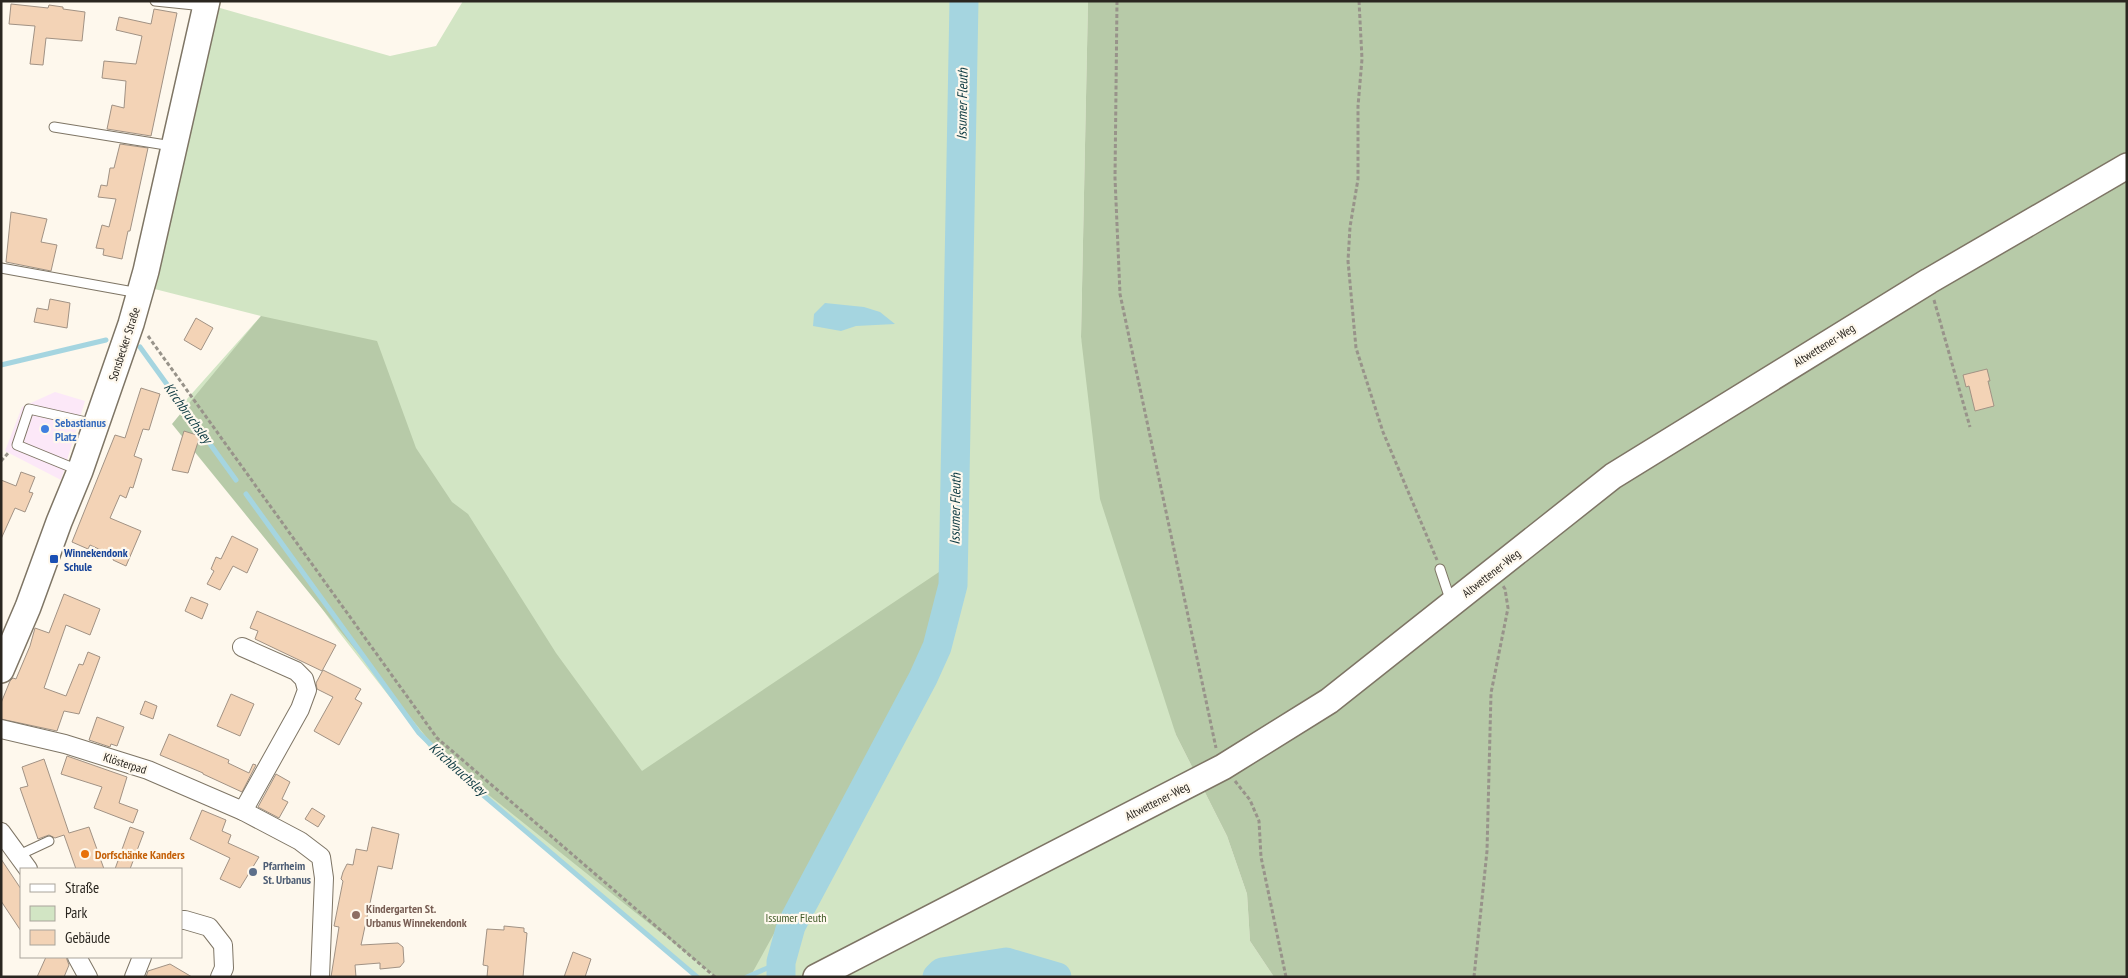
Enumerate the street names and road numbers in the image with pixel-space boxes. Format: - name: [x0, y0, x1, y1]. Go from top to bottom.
- street label: Sonsbecker Straße: [105, 305, 143, 383]
- street label: Altwettener-Weg: [1790, 320, 1858, 370]
- street label: Altwettener-Weg: [1459, 546, 1523, 600]
- street label: Klösterpad: [101, 749, 149, 777]
- street label: Altwettener-Weg: [1123, 778, 1191, 824]

